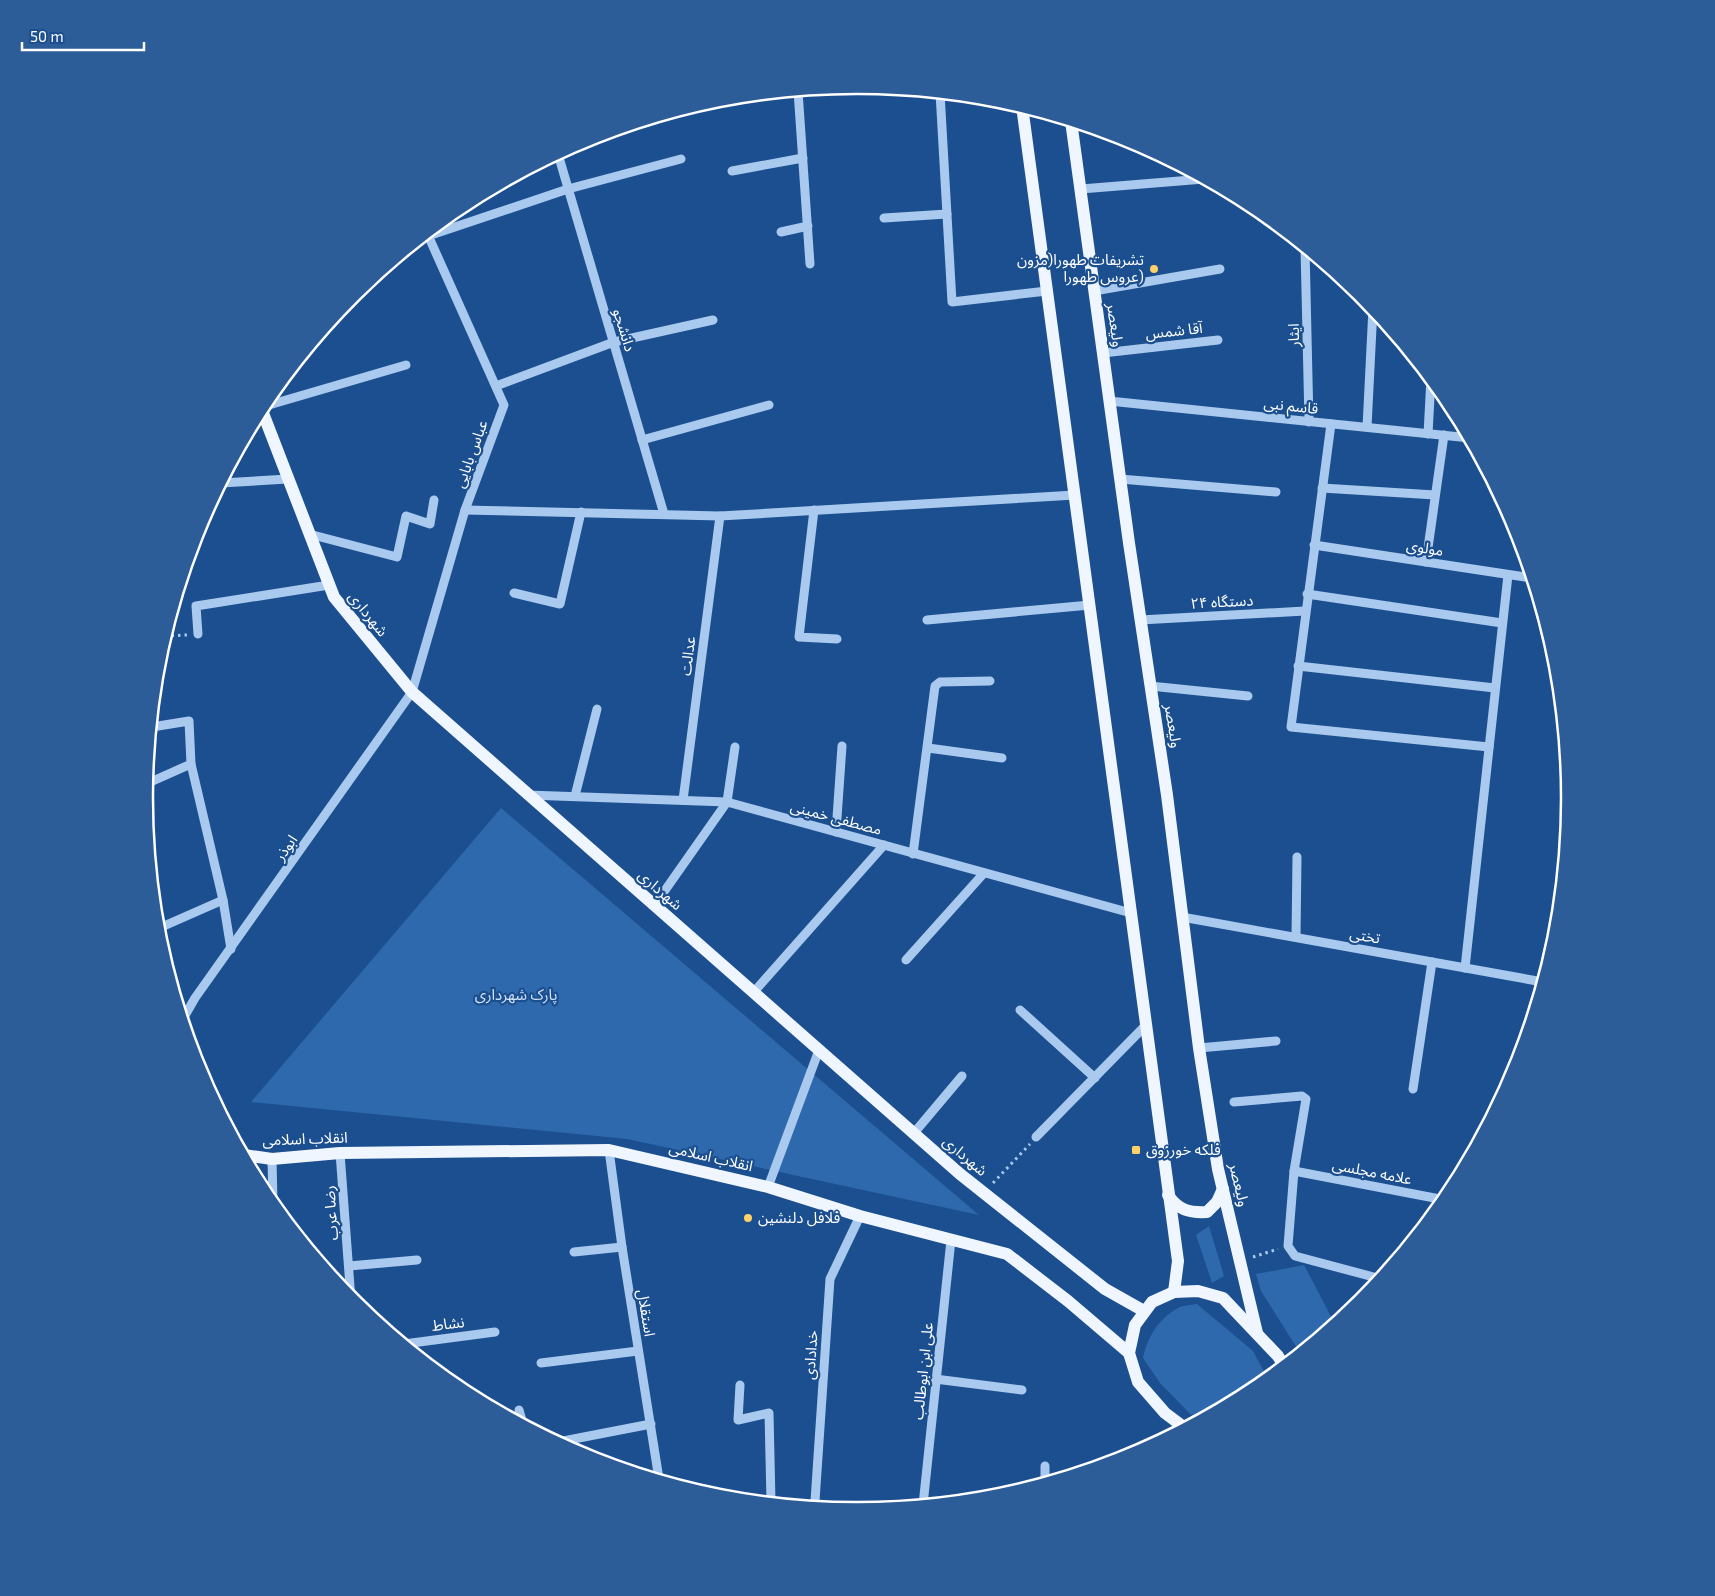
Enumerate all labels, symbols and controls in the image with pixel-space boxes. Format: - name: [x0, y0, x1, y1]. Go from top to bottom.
- scale bar: [22, 20, 145, 52]
- text: 50 m: [30, 27, 64, 45]
- place label: تشریفات طهورا(مزون عروس طهورا): [1017, 250, 1144, 286]
- marker: تشریفات طهورا(مزون عروس طهورا): [1148, 263, 1160, 275]
- street label: ولیعصر: [1103, 301, 1128, 348]
- street label: دانشجو: [609, 306, 640, 354]
- street label: آقا شمس: [1144, 318, 1204, 343]
- street label: ایثار: [1284, 323, 1303, 348]
- street label: قاسم نبی: [1263, 393, 1320, 420]
- street label: عباس بابایی: [449, 417, 492, 490]
- street label: مولوی: [1405, 535, 1445, 560]
- street label: شهرداری: [344, 587, 392, 640]
- street label: ۲۴ دستگاه: [1190, 590, 1254, 612]
- street label: عدالت: [676, 635, 698, 677]
- street label: ولیعصر: [1160, 702, 1186, 749]
- street label: مصطفی خمینی: [788, 796, 884, 839]
- street label: ابوذر: [269, 831, 301, 865]
- street label: شهرداری: [634, 865, 687, 914]
- street label: تختی: [1348, 923, 1382, 948]
- park label: پارک شهرداری: [475, 985, 557, 1005]
- street label: انقلاب اسلامی: [262, 1128, 348, 1149]
- street label: شهرداری: [939, 1131, 992, 1180]
- street label: انقلاب اسلامی: [667, 1138, 755, 1175]
- place label: فلکه خورزوق: [1146, 1140, 1221, 1159]
- marker: فلکه خورزوق: [1130, 1144, 1142, 1156]
- street label: علامه مجلسی: [1331, 1154, 1414, 1189]
- street label: ولیعصر: [1225, 1160, 1254, 1209]
- street label: رضا عرب: [319, 1185, 342, 1241]
- place label: فلافل دلنشین: [758, 1208, 840, 1227]
- marker: فلافل دلنشین: [742, 1212, 754, 1224]
- street label: استقلال: [633, 1288, 660, 1338]
- street label: نشاط: [430, 1312, 465, 1334]
- street label: علی ابن ابوطالب: [908, 1321, 937, 1421]
- street label: خدادادی: [799, 1329, 822, 1380]

